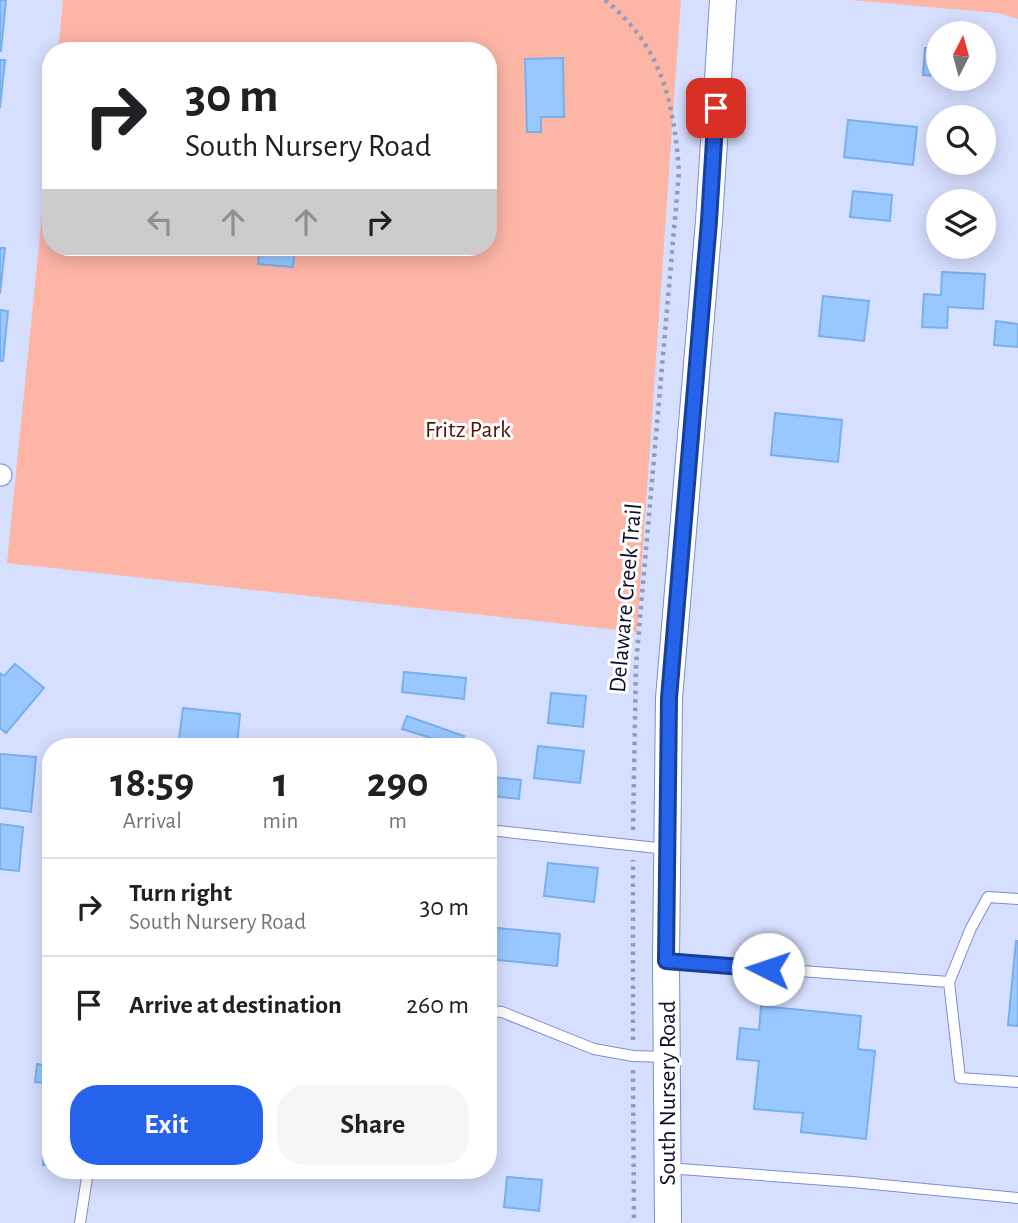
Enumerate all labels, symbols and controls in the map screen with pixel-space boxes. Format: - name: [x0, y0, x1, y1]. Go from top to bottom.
- north arrow: [926, 21, 996, 91]
- map controls: [926, 21, 996, 259]
- icon: right: [70, 70, 161, 161]
- text: 30 m: [185, 72, 279, 121]
- pin: [686, 78, 746, 138]
- icon: arrive: [697, 89, 735, 127]
- button: search: [926, 105, 996, 175]
- text: South Nursery Road: [185, 130, 431, 162]
- button: layers: [926, 189, 996, 259]
- icon: left: [141, 203, 179, 241]
- icon: ahead: [214, 203, 252, 241]
- icon: ahead: [287, 203, 325, 241]
- icon: right: [360, 203, 398, 241]
- park label: Fritz Park: [425, 418, 511, 442]
- street label: Delaware Creek Trail: [606, 502, 646, 694]
- text: 18:59: [110, 762, 194, 804]
- text: 1: [273, 762, 288, 804]
- text: 290: [367, 762, 429, 804]
- text: Arrival: [123, 810, 182, 833]
- text: min: [263, 810, 298, 833]
- text: m: [388, 810, 407, 833]
- text: Turn right: [129, 880, 232, 906]
- icon: right: [70, 888, 108, 926]
- text: 30 m: [419, 894, 469, 920]
- text: South Nursery Road: [129, 911, 306, 934]
- position arrow: [731, 932, 805, 1006]
- icon: arrive: [70, 986, 108, 1024]
- text: Arrive at destination: [129, 992, 342, 1018]
- text: 260 m: [406, 992, 469, 1018]
- street label: South Nursery Road: [656, 1001, 680, 1185]
- button: Exit: [70, 1085, 263, 1165]
- button: Share: [277, 1085, 469, 1165]

